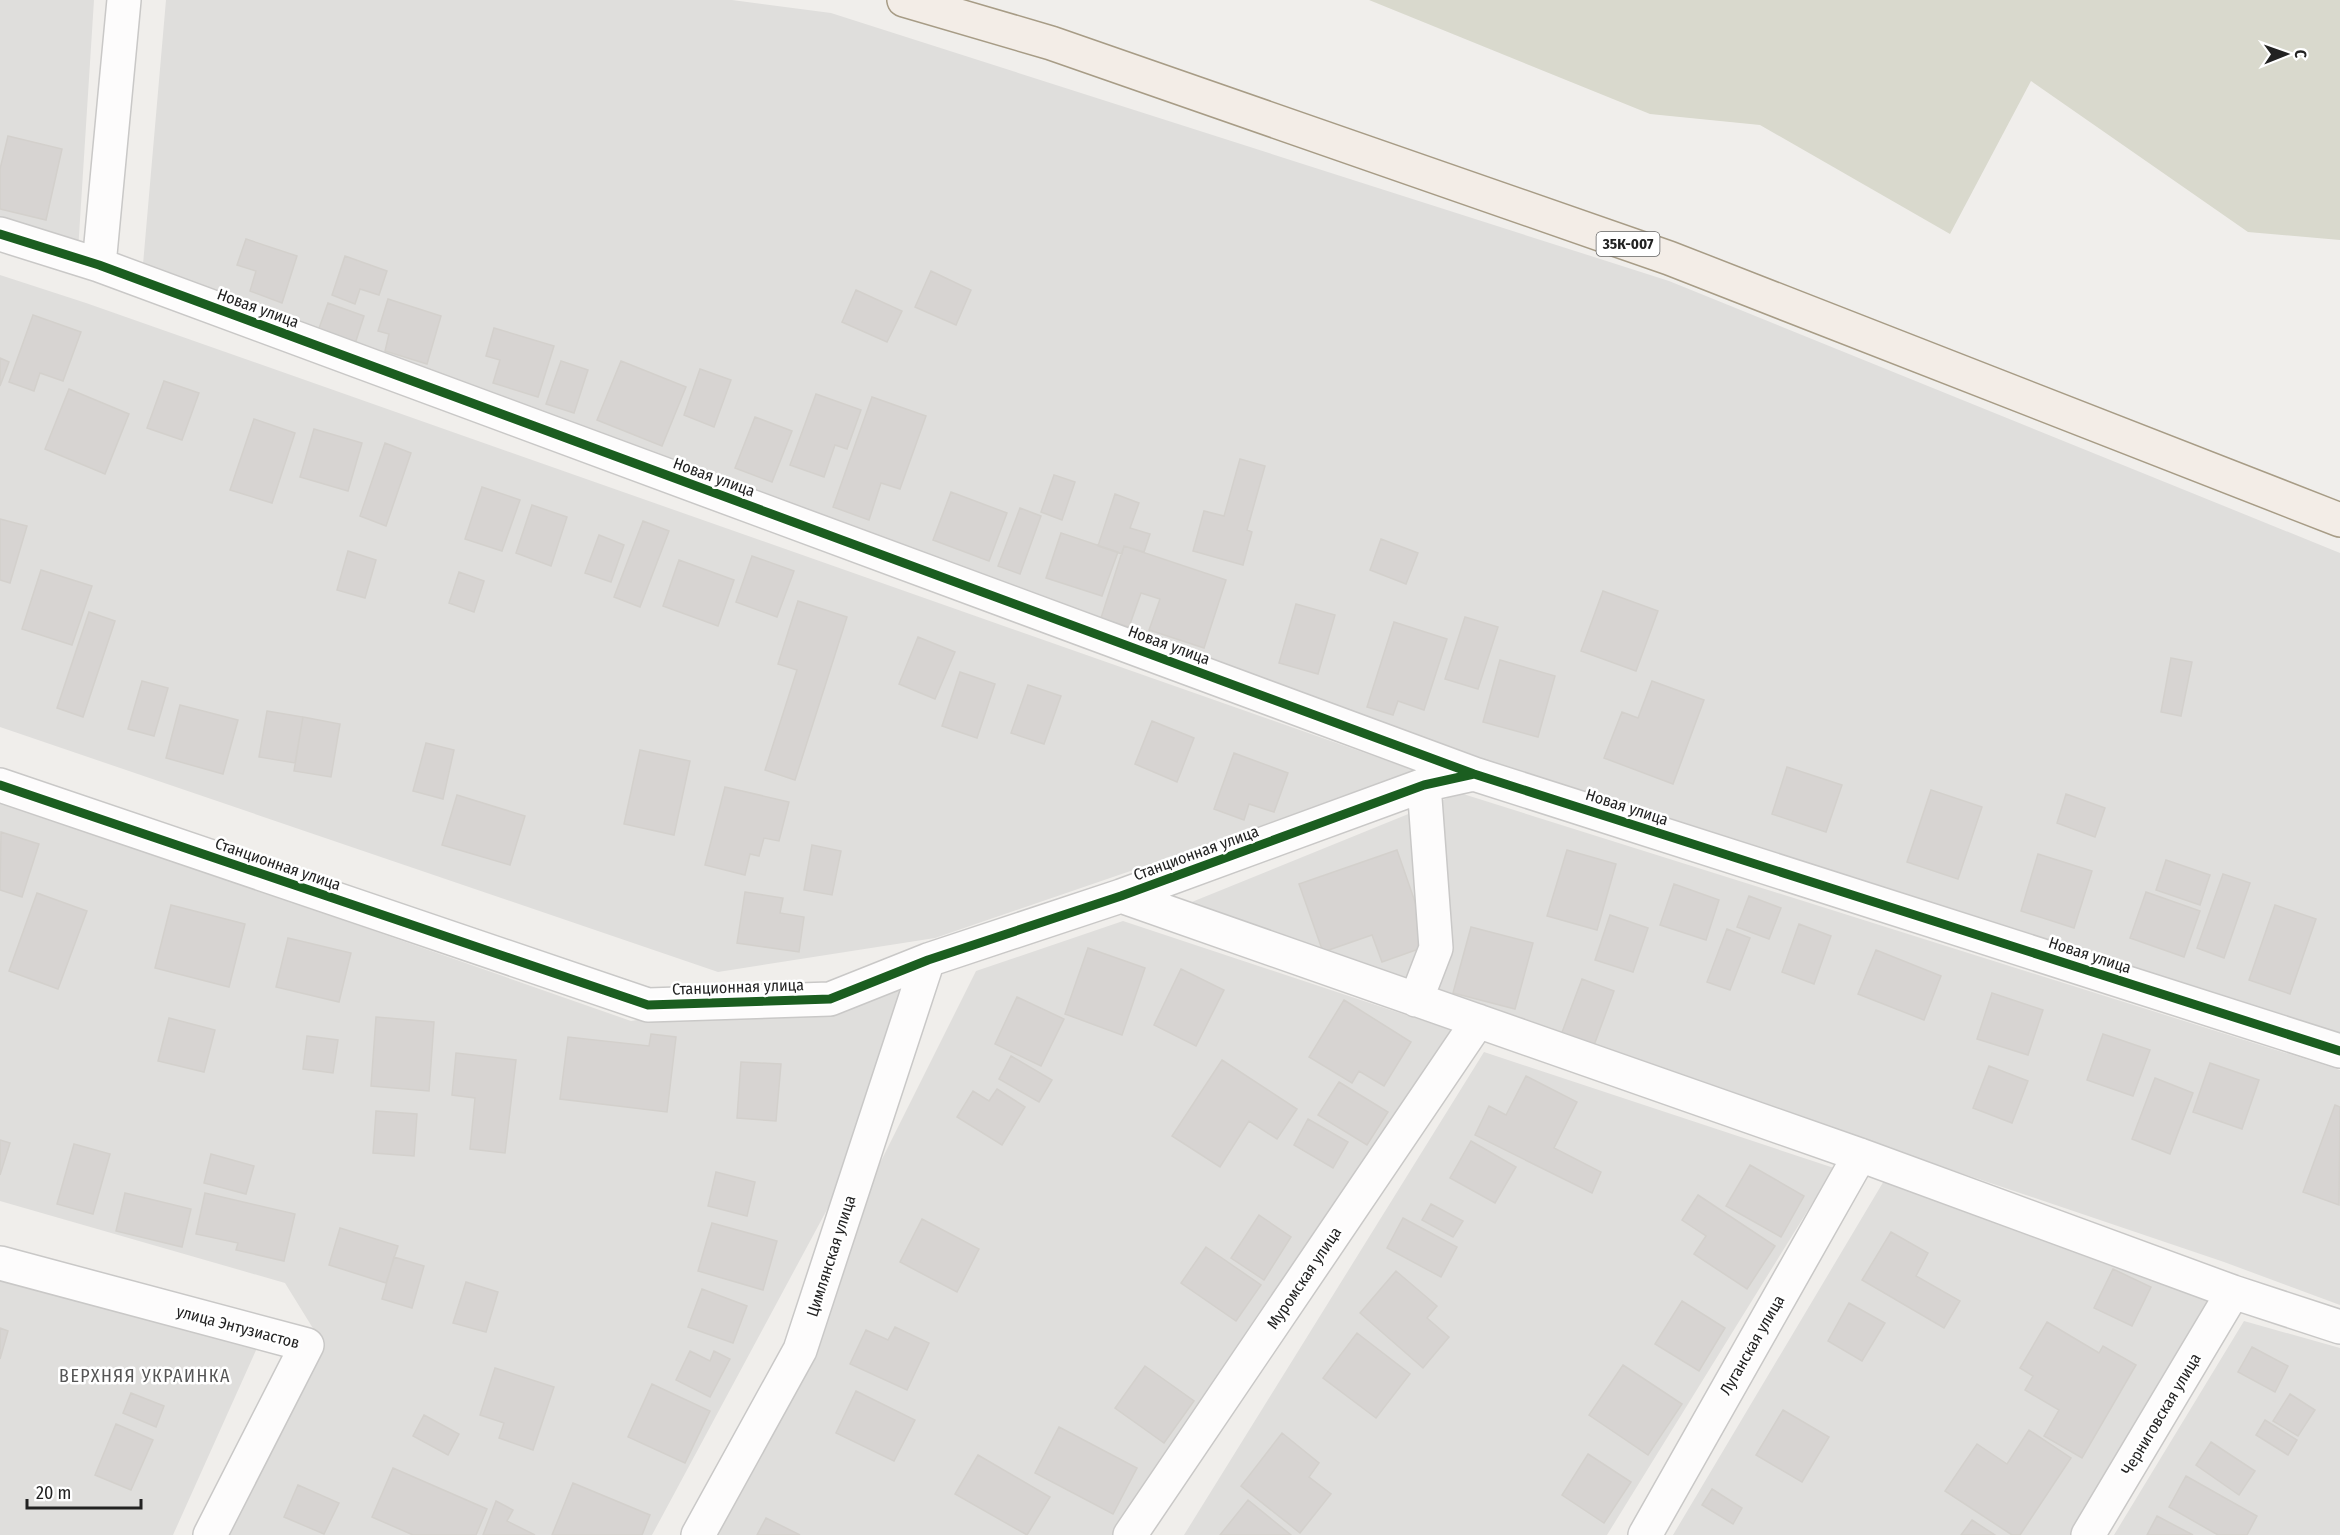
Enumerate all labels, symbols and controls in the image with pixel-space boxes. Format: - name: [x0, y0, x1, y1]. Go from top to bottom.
- north arrow: [2256, 24, 2316, 84]
- text: С: [2291, 49, 2310, 59]
- road number: 35К-007: [1596, 232, 1660, 256]
- street label: Новая улица: [215, 284, 302, 332]
- street label: Новая улица: [671, 453, 758, 501]
- street label: Новая улица: [1126, 621, 1213, 669]
- street label: Новая улица: [1583, 785, 1671, 829]
- street label: Станционная улица: [1131, 821, 1261, 884]
- street label: Станционная улица: [213, 834, 344, 894]
- street label: Новая улица: [2046, 933, 2134, 977]
- street label: Станционная улица: [672, 975, 804, 999]
- street label: Цимлянская улица: [802, 1193, 860, 1319]
- street label: Муромская улица: [1263, 1223, 1345, 1333]
- street label: Луганская улица: [1716, 1292, 1788, 1398]
- street label: улица Энтузиастов: [174, 1301, 302, 1353]
- street label: Черниговская улица: [2117, 1350, 2205, 1478]
- district label: ВЕРХНЯЯ УКРАИНКА: [59, 1365, 231, 1387]
- scale bar: [27, 1472, 141, 1510]
- text: 20 m: [36, 1482, 71, 1504]

